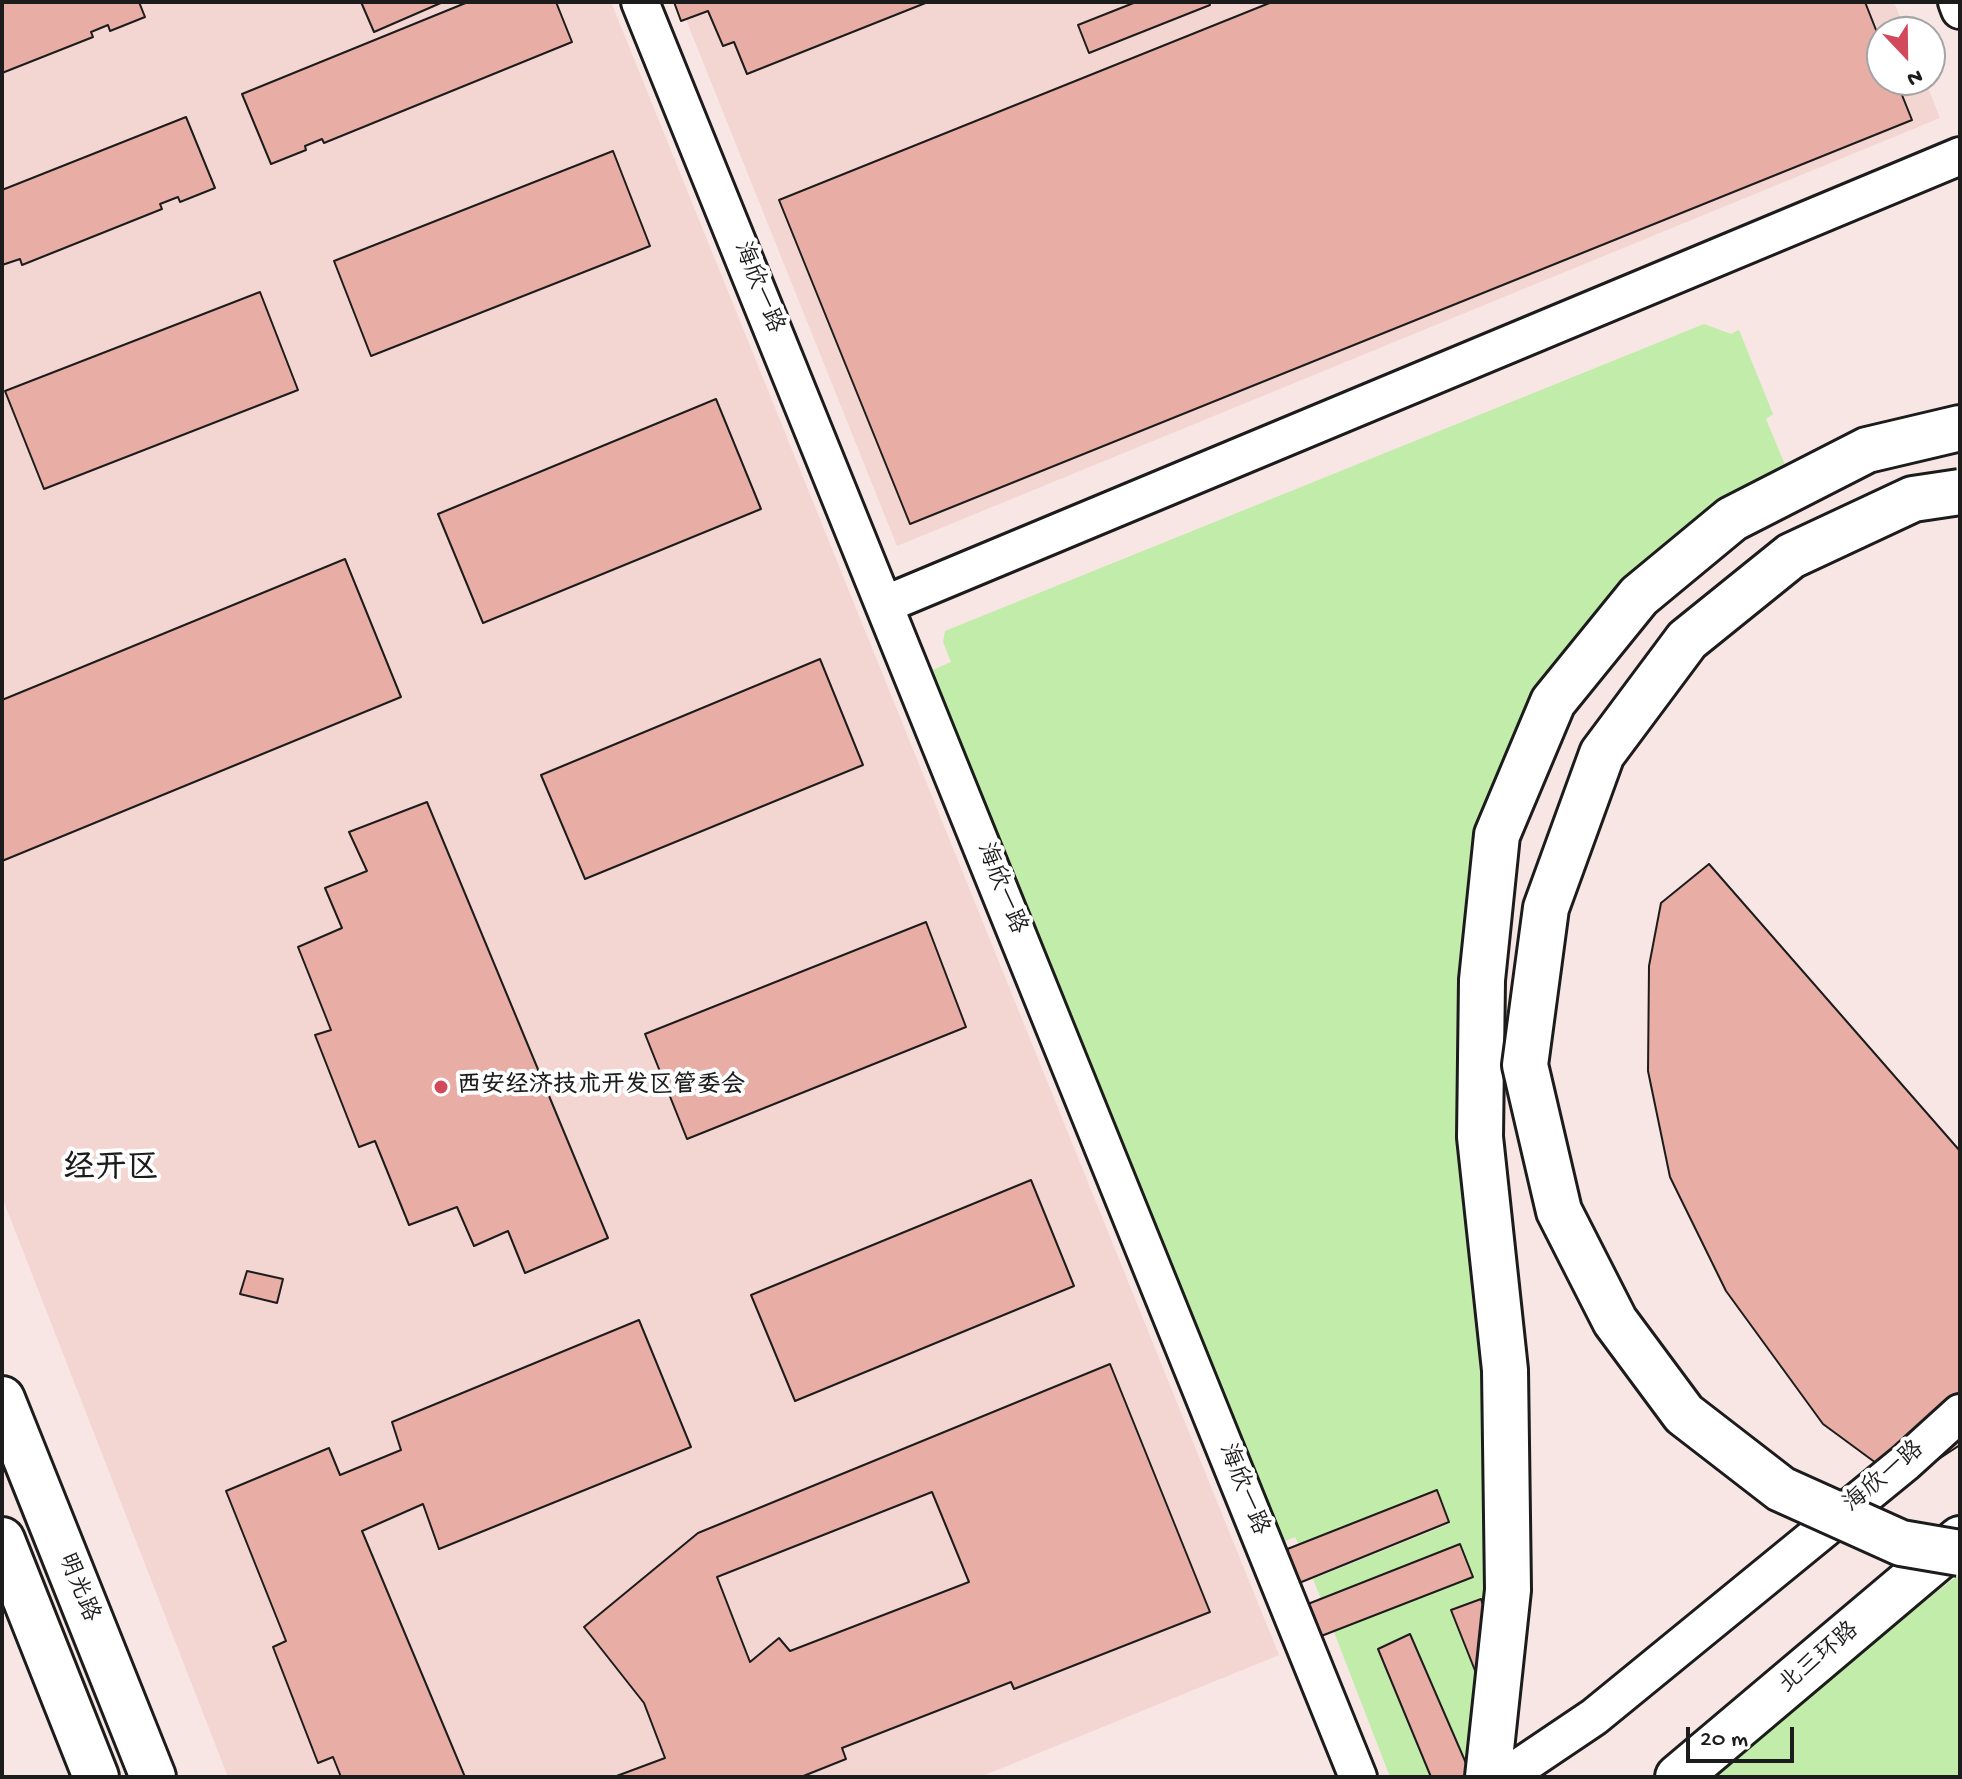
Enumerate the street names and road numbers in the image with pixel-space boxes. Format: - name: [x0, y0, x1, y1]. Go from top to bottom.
- street label: 海欣一路: [726, 238, 788, 338]
- street label: 海欣一路: [969, 839, 1031, 939]
- street label: 海欣一路: [1839, 1436, 1931, 1520]
- street label: 海欣一路: [1211, 1440, 1273, 1540]
- street label: 明光路: [50, 1549, 104, 1627]
- street label: 北三环路: [1774, 1617, 1866, 1701]

